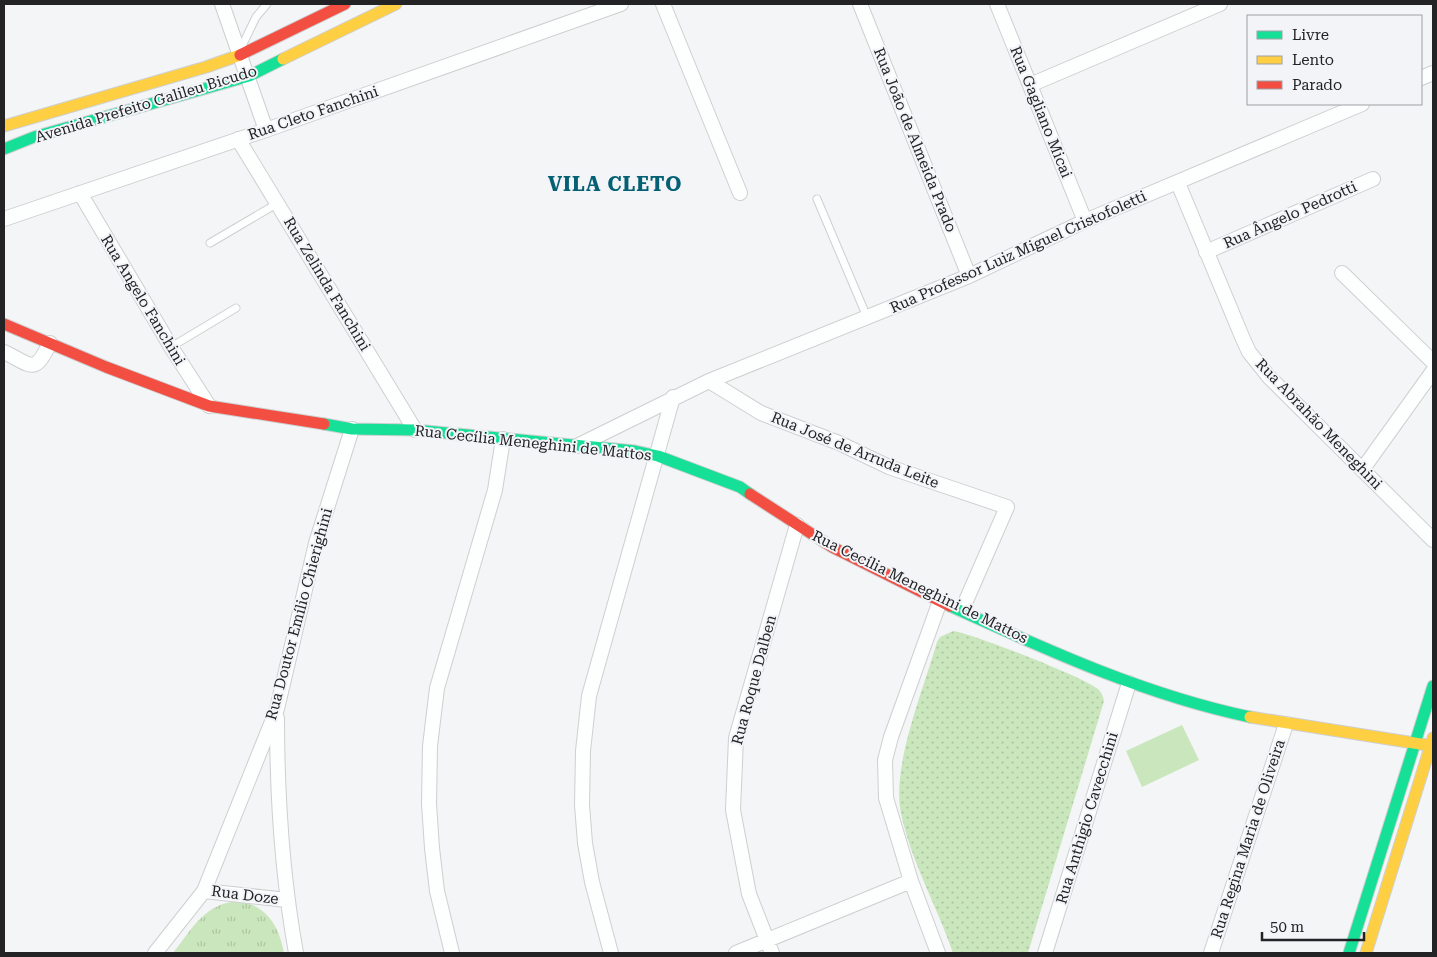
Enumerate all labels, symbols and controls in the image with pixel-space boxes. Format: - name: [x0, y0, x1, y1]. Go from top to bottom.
- legend: [1247, 15, 1422, 105]
- text: Livre: [1292, 26, 1329, 44]
- street label: Rua Gagliano Micai: [1006, 43, 1076, 181]
- street label: Rua João de Almeida Prado: [870, 45, 960, 235]
- text: Lento: [1292, 51, 1334, 69]
- street label: Avenida Prefeito Galileu Bicudo: [33, 62, 259, 146]
- text: Parado: [1292, 76, 1342, 94]
- street label: Rua Cleto Fanchini: [245, 82, 381, 144]
- district label: VILA CLETO: [548, 172, 682, 196]
- street label: Rua Ângelo Pedrotti: [1221, 177, 1360, 253]
- street label: Rua Professor Luiz Miguel Cristofoletti: [887, 187, 1149, 317]
- street label: Rua Zelinda Fanchini: [280, 214, 374, 354]
- street label: Rua Angelo Fanchini: [97, 232, 189, 369]
- street label: Rua Abrahão Meneghini: [1252, 355, 1386, 493]
- street label: Rua José de Arruda Leite: [768, 408, 942, 492]
- street label: Rua Cecília Meneghini de Mattos: [414, 422, 652, 464]
- street label: Rua Doutor Emílio Chierighini: [262, 506, 336, 722]
- street label: Rua Cecília Meneghini de Mattos: [809, 527, 1031, 647]
- street label: Rua Roque Dalben: [728, 613, 780, 747]
- street label: Rua Anthigio Cavecchini: [1052, 730, 1122, 906]
- street label: Rua Regina Maria de Oliveira: [1207, 737, 1289, 941]
- street label: Rua Doze: [210, 882, 280, 908]
- scale bar: [1262, 910, 1364, 942]
- text: 50 m: [1270, 918, 1305, 936]

